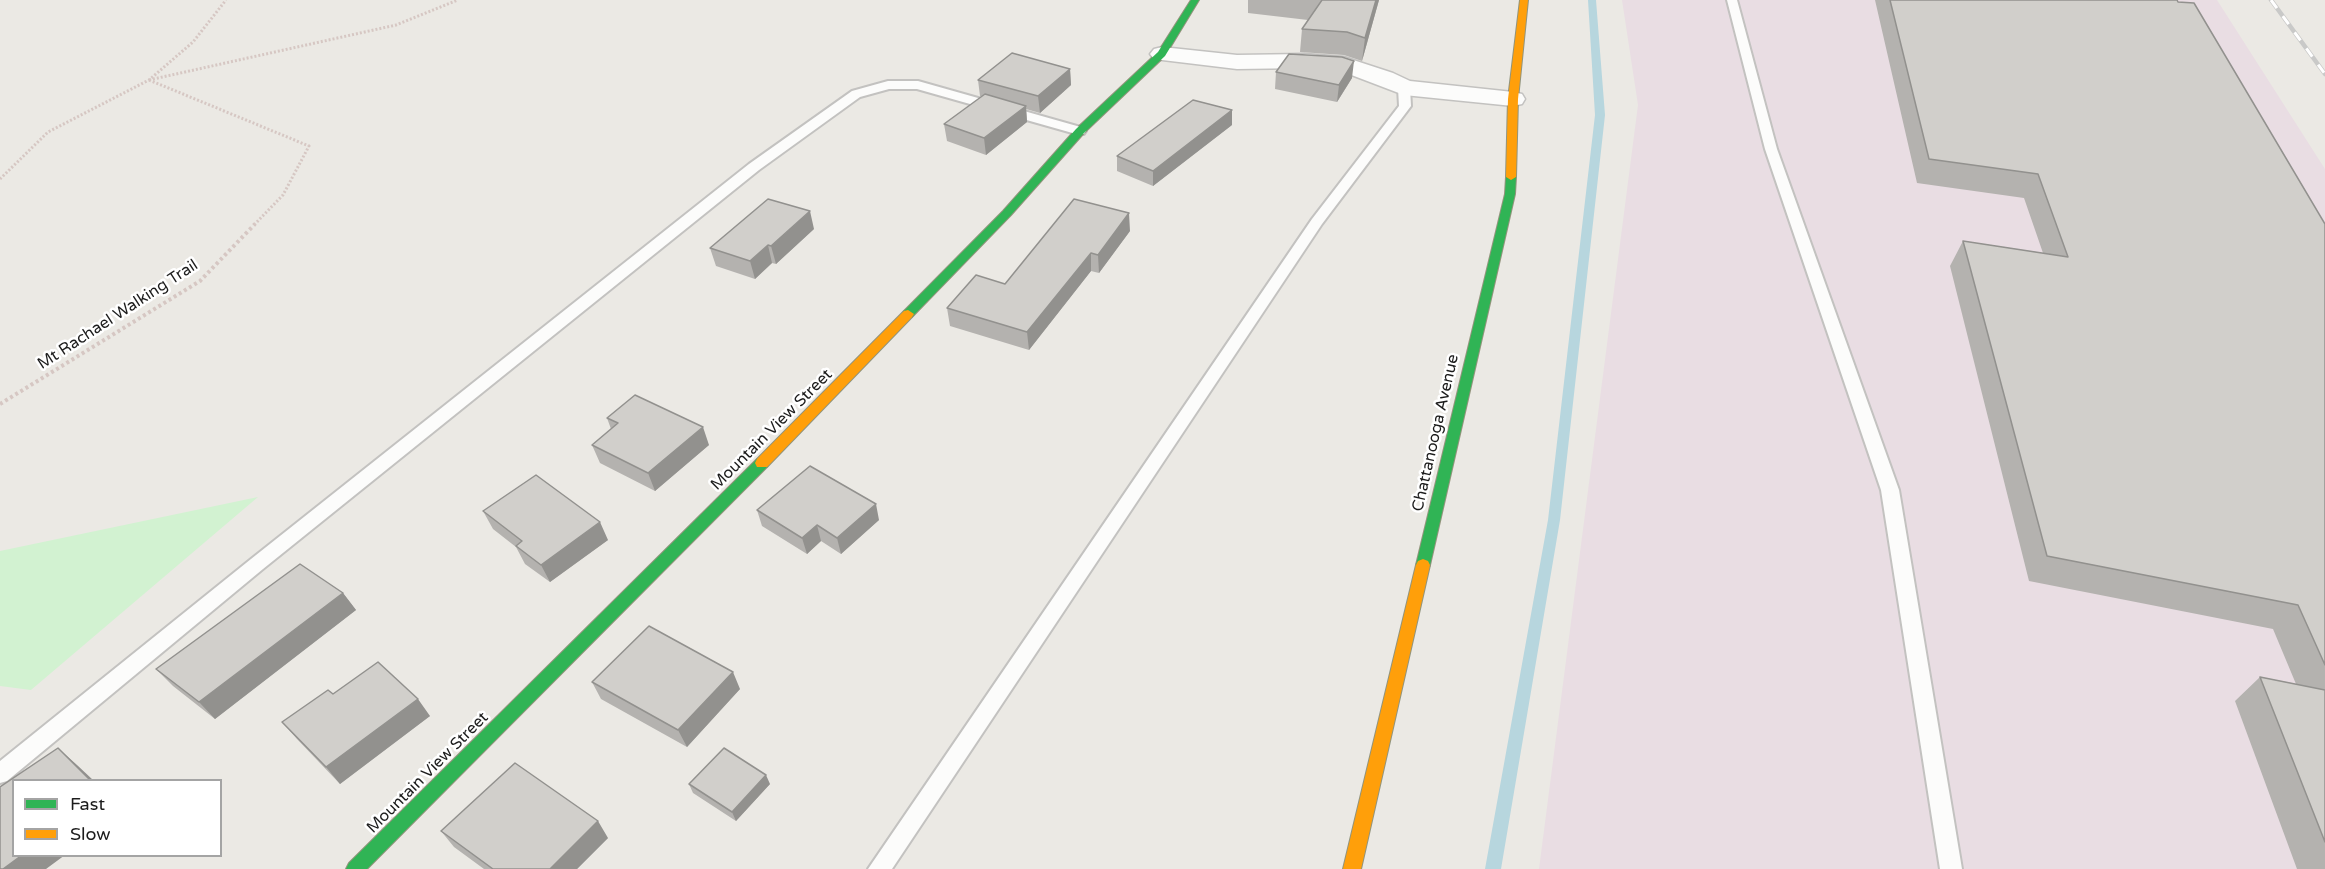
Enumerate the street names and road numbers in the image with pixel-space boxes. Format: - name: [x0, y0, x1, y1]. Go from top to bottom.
- street label: Mt Rachael Walking Trail: [34, 256, 202, 374]
- street label: Chattanooga Avenue: [1409, 353, 1463, 513]
- street label: Mountain View Street: [707, 365, 837, 495]
- street label: Mountain View Street: [363, 708, 493, 838]

